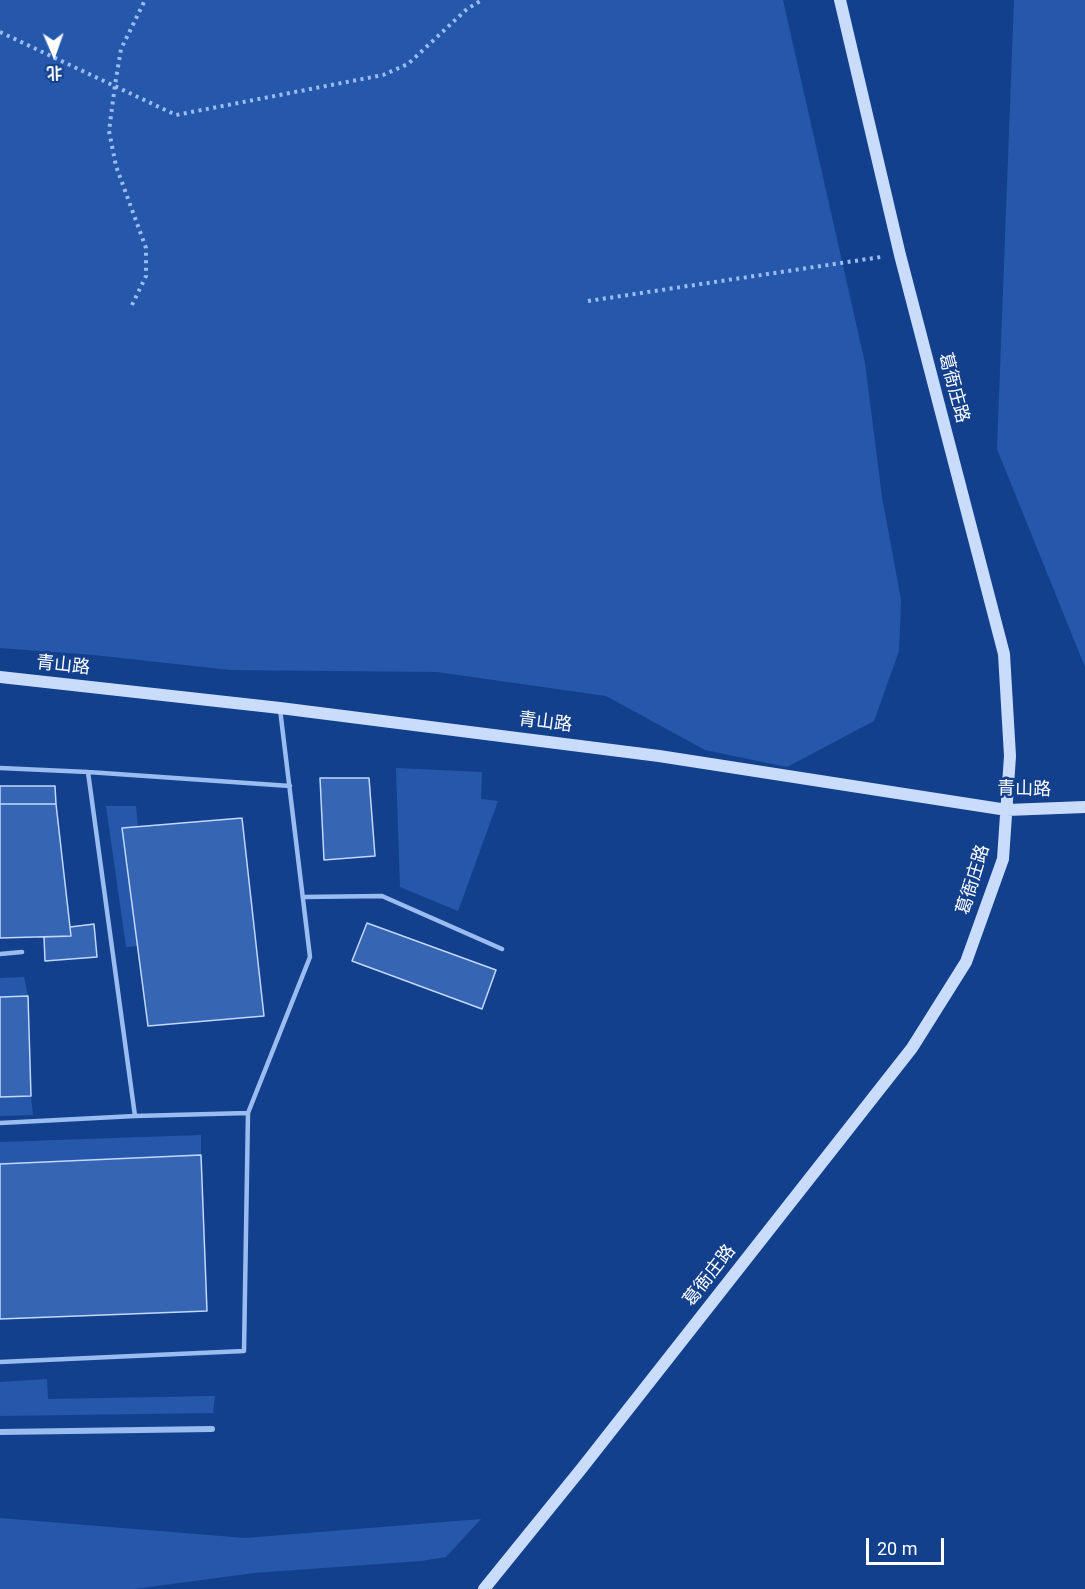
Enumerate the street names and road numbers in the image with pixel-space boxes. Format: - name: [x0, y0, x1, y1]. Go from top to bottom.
- street label: 葛衙庄路: [933, 350, 973, 426]
- street label: 青山路: [35, 652, 91, 680]
- street label: 青山路: [517, 709, 573, 737]
- street label: 青山路: [997, 779, 1051, 801]
- street label: 葛衙庄路: [953, 842, 995, 918]
- street label: 葛衙庄路: [679, 1241, 741, 1311]

